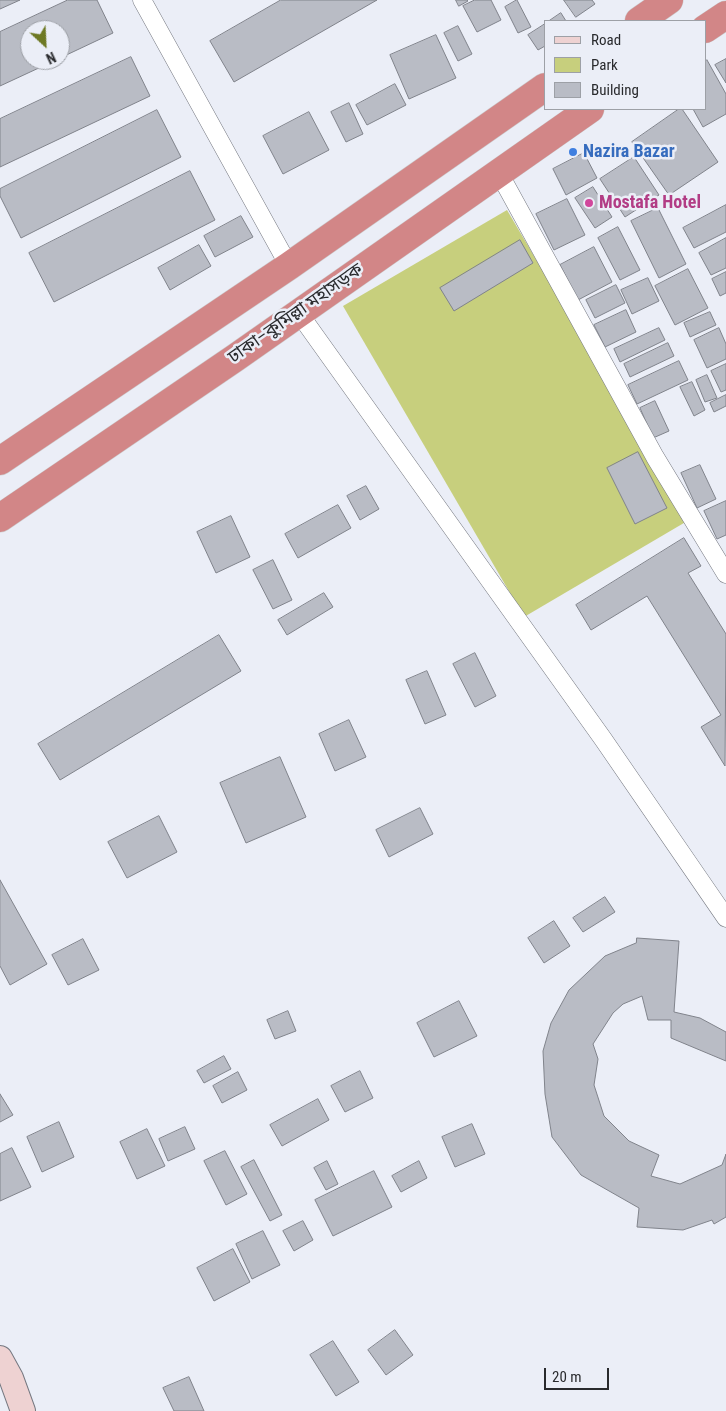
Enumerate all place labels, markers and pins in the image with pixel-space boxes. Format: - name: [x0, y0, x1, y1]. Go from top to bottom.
- place label: Nazira Bazar: [583, 141, 675, 163]
- marker: Nazira Bazar: [567, 146, 579, 158]
- place label: Mostafa Hotel: [599, 192, 701, 214]
- marker: Mostafa Hotel: [583, 197, 595, 209]

